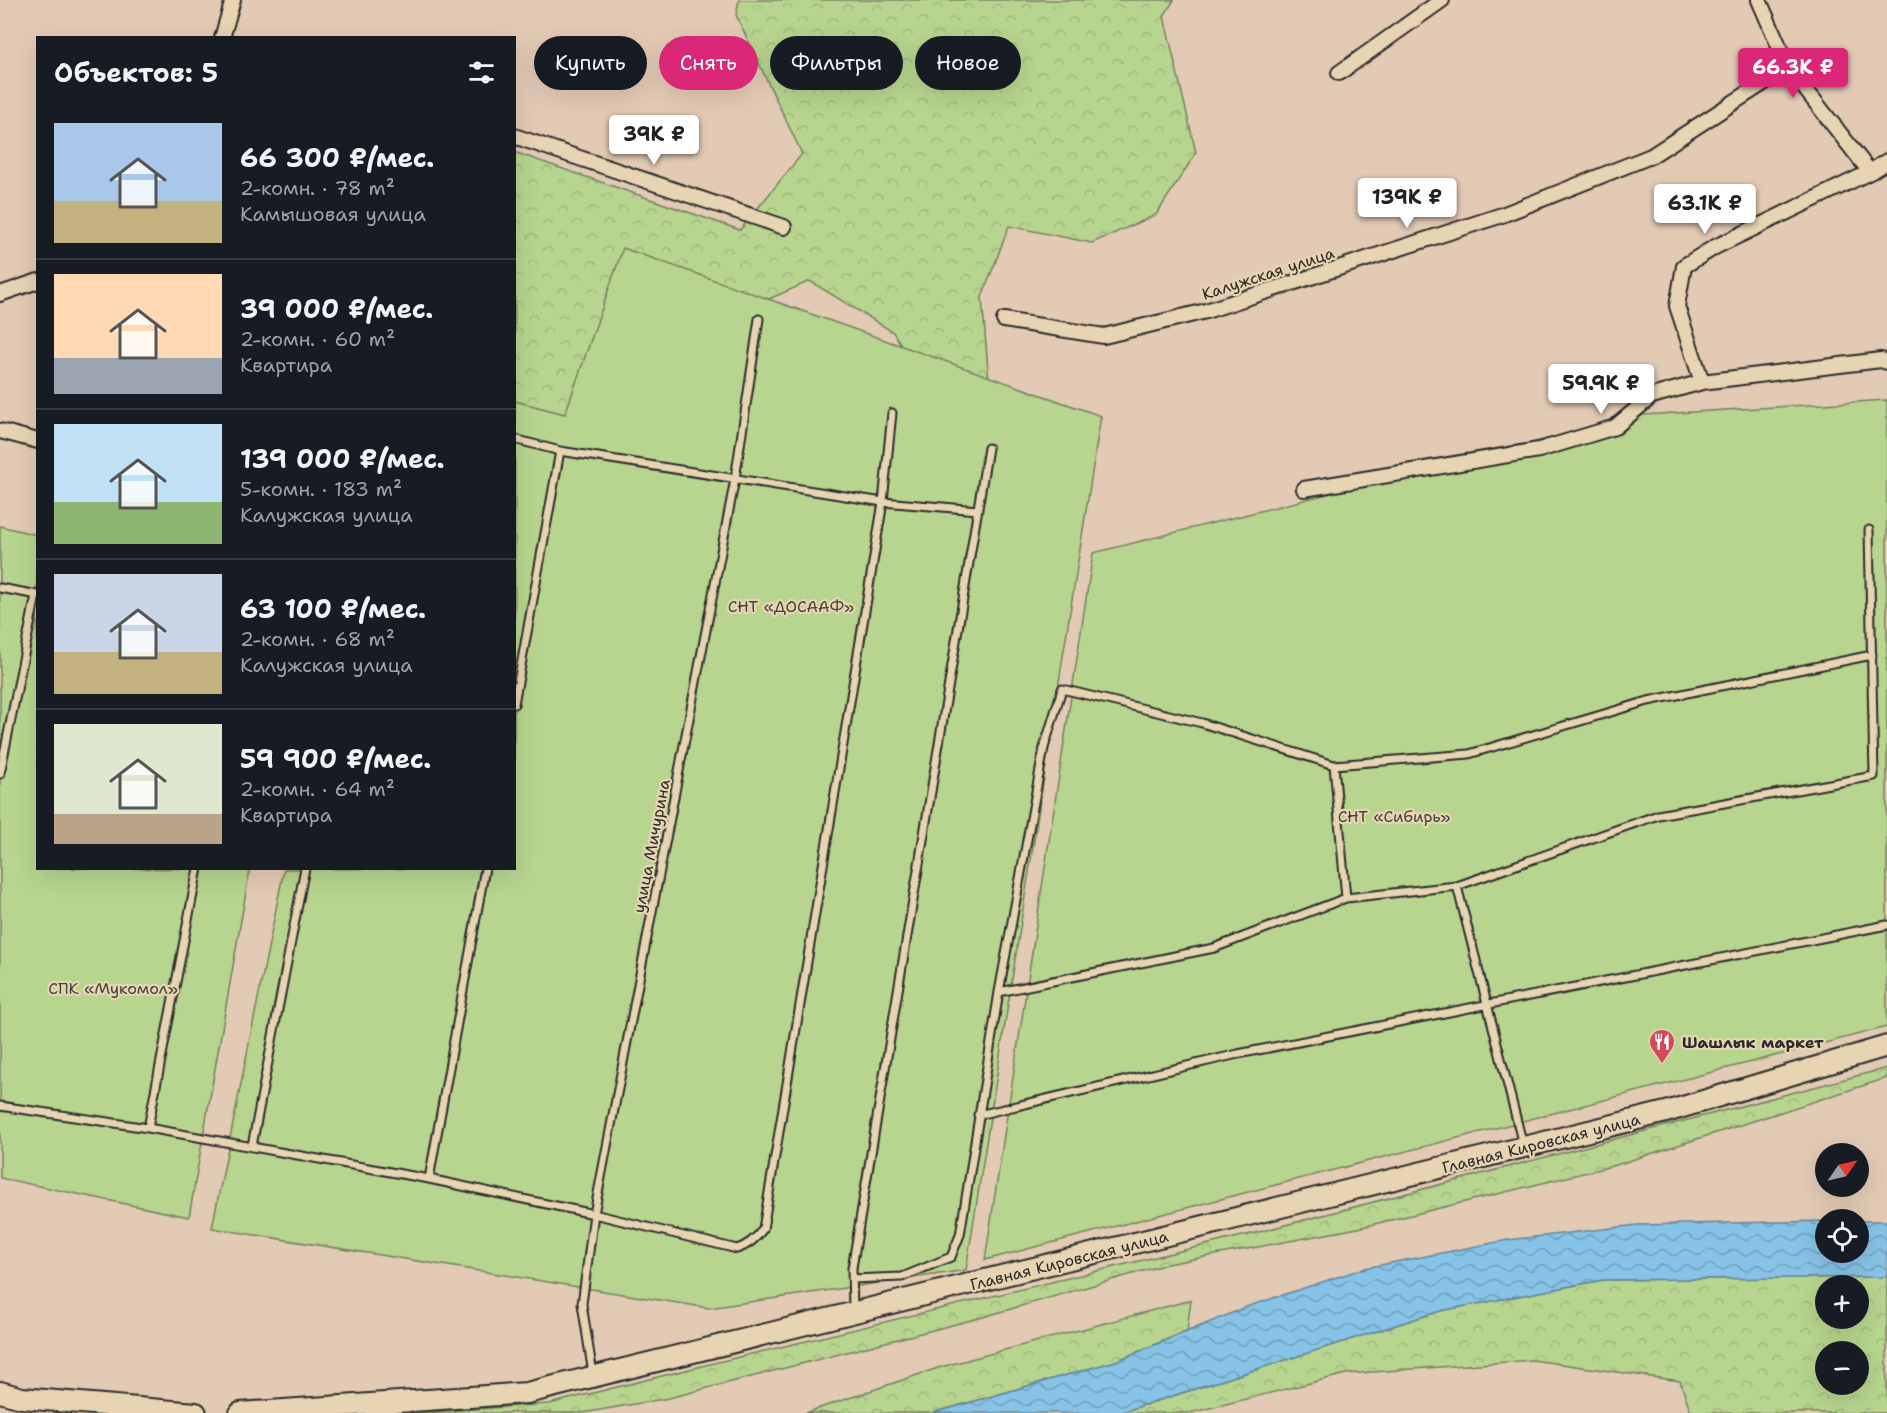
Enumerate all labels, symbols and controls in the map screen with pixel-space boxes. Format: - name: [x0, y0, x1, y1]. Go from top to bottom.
- chip: Купить: [534, 36, 647, 90]
- chip: Снять: [659, 36, 758, 90]
- chip: Фильтры: [770, 36, 903, 90]
- chip: Новое: [915, 36, 1021, 90]
- pin: 66.3K ₽: [1738, 48, 1848, 99]
- text: 66.3K ₽: [1752, 54, 1834, 80]
- text: Объектов: 5: [54, 55, 218, 90]
- icon: filters: [465, 56, 498, 89]
- pin: 39K ₽: [612, 115, 696, 166]
- text: 39K ₽: [623, 121, 685, 147]
- text: 66 300 ₽/мес.: [240, 140, 434, 175]
- icon: home: [102, 147, 174, 219]
- text: 2-комн. · 78 m²: [240, 175, 395, 201]
- pin: 139K ₽: [1358, 178, 1456, 229]
- text: 139K ₽: [1372, 184, 1442, 210]
- pin: 63.1K ₽: [1650, 184, 1760, 235]
- text: 63.1K ₽: [1668, 190, 1742, 216]
- text: Камышовая улица: [240, 201, 426, 227]
- street label: Калужская улица: [1199, 242, 1337, 305]
- text: 39 000 ₽/мес.: [240, 291, 433, 326]
- icon: home: [102, 298, 174, 370]
- text: 2-комн. · 60 m²: [240, 326, 395, 352]
- text: Квартира: [240, 352, 332, 378]
- pin: 59.9K ₽: [1546, 364, 1656, 415]
- text: 59.9K ₽: [1562, 370, 1640, 396]
- text: 139 000 ₽/мес.: [240, 441, 445, 476]
- icon: home: [102, 448, 174, 520]
- text: 5-комн. · 183 m²: [240, 476, 402, 502]
- text: Калужская улица: [240, 502, 413, 528]
- text: 63 100 ₽/мес.: [240, 591, 426, 626]
- park label: СНТ «ДОСААФ»: [728, 596, 854, 617]
- icon: home: [102, 598, 174, 670]
- text: 2-комн. · 68 m²: [240, 626, 395, 652]
- text: Калужская улица: [240, 652, 413, 678]
- text: 59 900 ₽/мес.: [240, 741, 431, 776]
- icon: home: [102, 748, 174, 820]
- text: 2-комн. · 64 m²: [240, 776, 395, 802]
- street label: улица Мичурина: [628, 777, 675, 915]
- text: Квартира: [240, 802, 332, 828]
- park label: СНТ «Сибирь»: [1338, 806, 1450, 827]
- park label: СПК «Мукомол»: [48, 978, 178, 999]
- restaurant icon: Шашлык маркет: [1647, 1027, 1677, 1065]
- place label: Шашлык маркет: [1682, 1032, 1824, 1053]
- street label: Главная Кировская улица: [1440, 1109, 1642, 1178]
- north arrow: [1815, 1143, 1869, 1197]
- map controls: [1815, 1143, 1869, 1395]
- button: locate: [1815, 1209, 1869, 1263]
- street label: Главная Кировская улица: [968, 1226, 1170, 1295]
- button: +: [1815, 1275, 1869, 1329]
- button: −: [1815, 1341, 1869, 1395]

